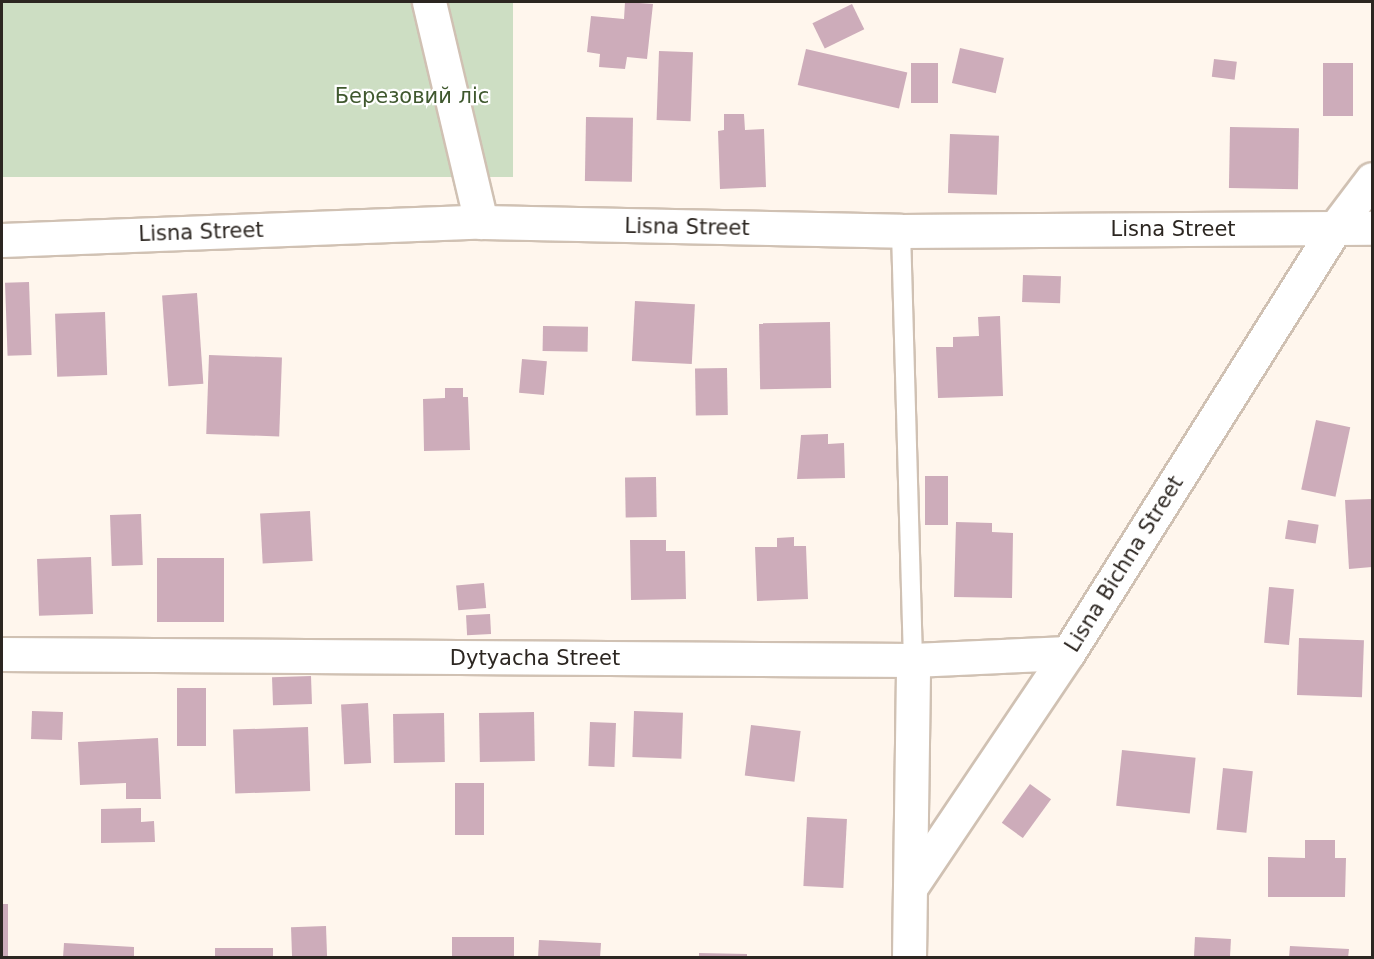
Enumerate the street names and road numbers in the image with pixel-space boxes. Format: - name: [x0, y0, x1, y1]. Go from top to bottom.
- street label: Lisna Street: [624, 213, 750, 241]
- street label: Lisna Street: [1110, 216, 1236, 242]
- street label: Lisna Street: [138, 217, 264, 247]
- street label: Lisna Bichna Street: [1060, 471, 1188, 657]
- street label: Dytyacha Street: [450, 645, 620, 671]

